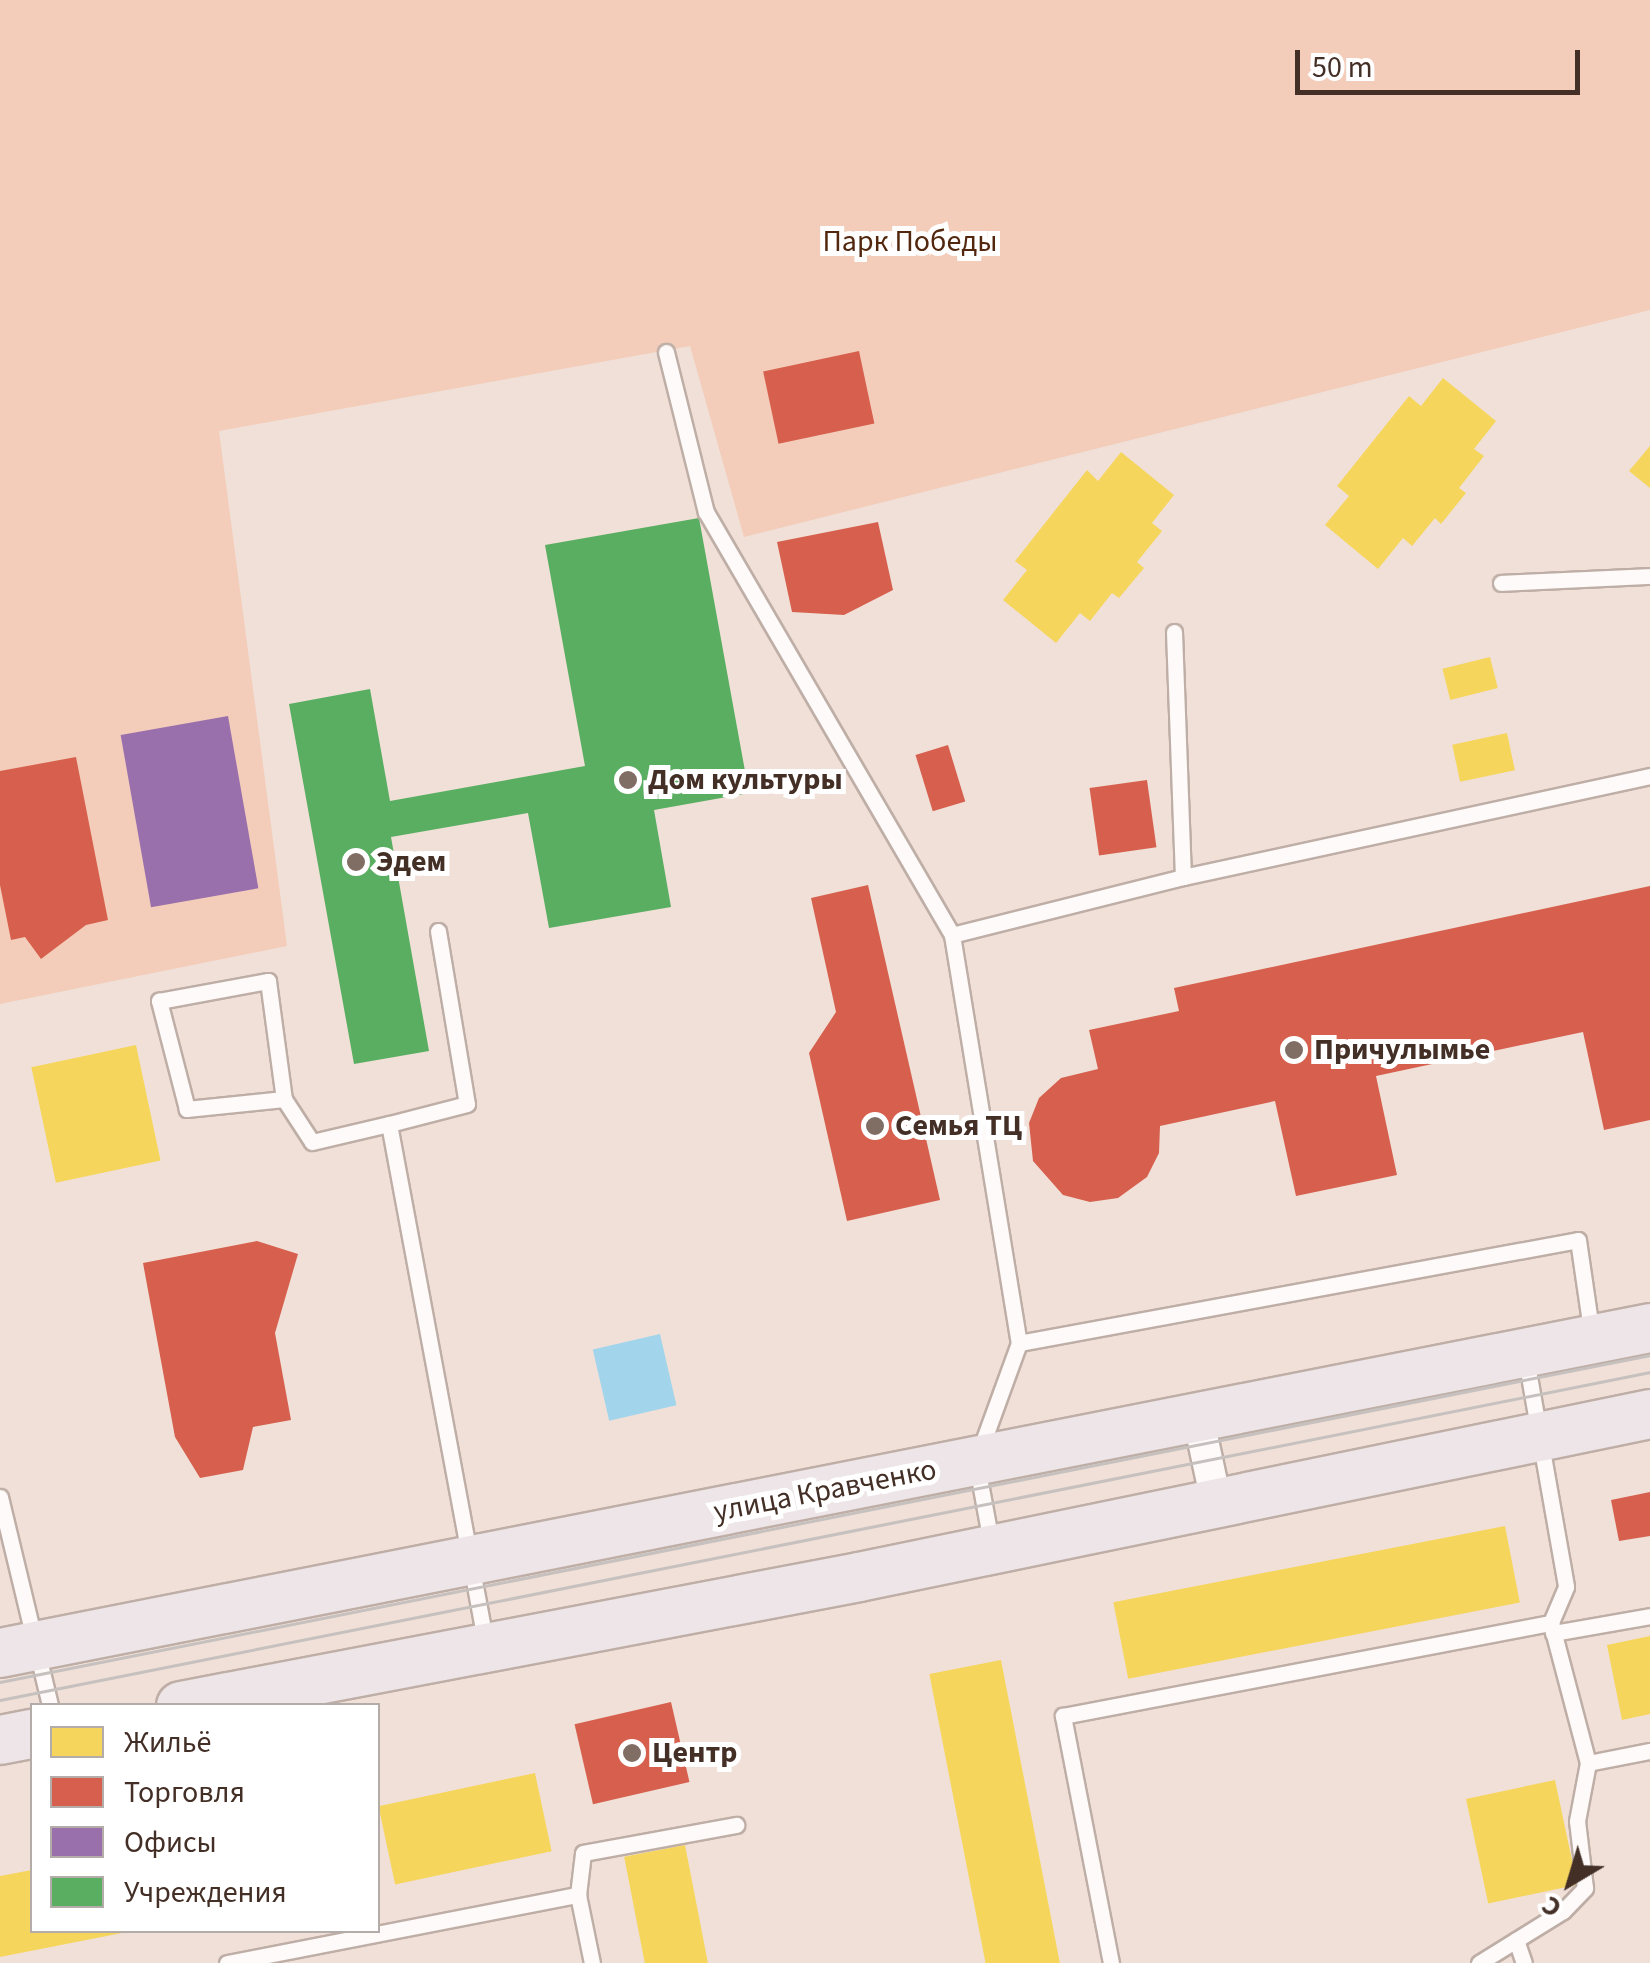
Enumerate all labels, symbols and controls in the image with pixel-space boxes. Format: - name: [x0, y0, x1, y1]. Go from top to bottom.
- scale bar: [1300, 30, 1585, 92]
- text: 50 m: [1312, 46, 1373, 89]
- park label: Парк Победы: [823, 224, 997, 260]
- place label: Дом культуры: [648, 762, 843, 798]
- marker: Дом культуры: [617, 769, 639, 791]
- place label: Эдем: [376, 844, 446, 880]
- marker: Эдем: [345, 851, 367, 873]
- place label: Причулымье: [1314, 1032, 1490, 1068]
- marker: Причулымье: [1283, 1039, 1305, 1061]
- place label: Семья ТЦ: [895, 1108, 1022, 1144]
- marker: Семья ТЦ: [864, 1115, 886, 1137]
- street label: улица Кравченко: [711, 1452, 939, 1530]
- legend: [30, 1703, 380, 1933]
- text: Жильё: [124, 1721, 211, 1764]
- place label: Центр: [652, 1735, 738, 1771]
- marker: Центр: [621, 1742, 643, 1764]
- text: Торговля: [124, 1771, 245, 1814]
- text: Офисы: [124, 1821, 217, 1864]
- north arrow: [1520, 1833, 1620, 1933]
- text: Учреждения: [124, 1871, 287, 1914]
- text: С: [1533, 1886, 1570, 1927]

